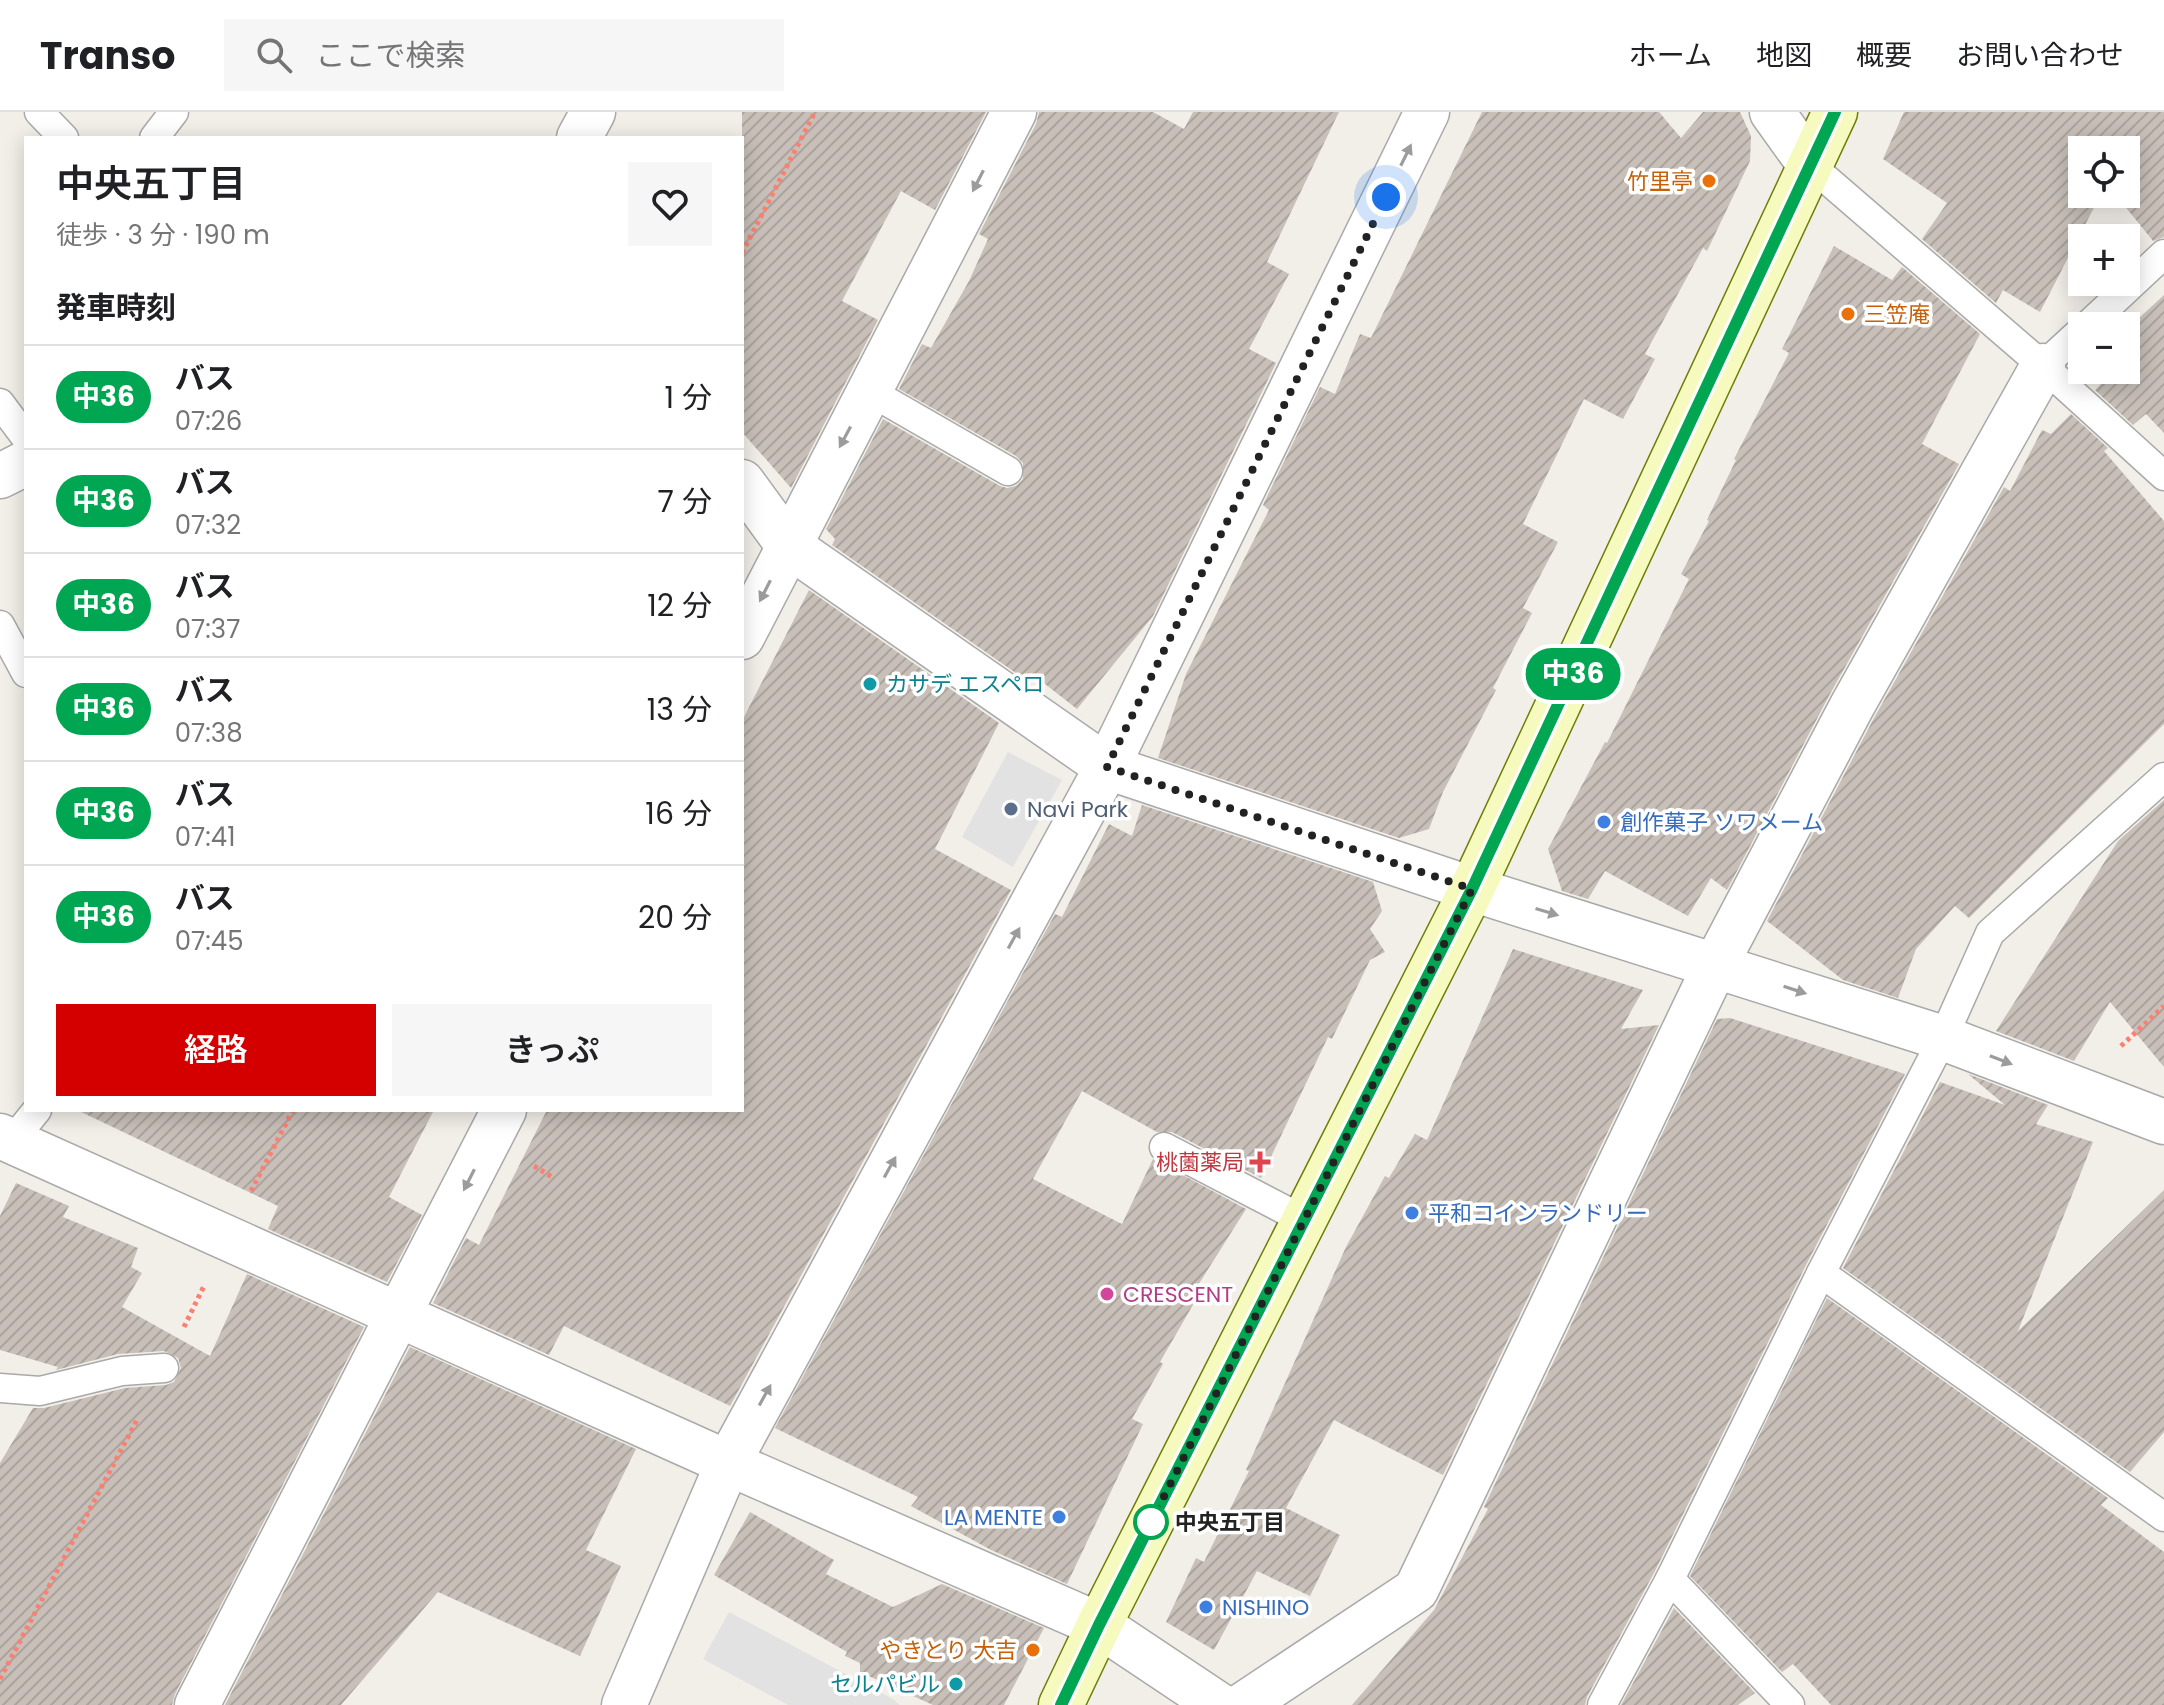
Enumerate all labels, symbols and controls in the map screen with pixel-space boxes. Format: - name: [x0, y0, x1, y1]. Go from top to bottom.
- search box: [224, 19, 784, 91]
- text: Transo: [40, 29, 176, 82]
- icon: search: [252, 33, 296, 77]
- text: ここで検索: [316, 34, 466, 77]
- text: ホーム: [1629, 36, 1712, 75]
- text: 地図: [1756, 36, 1812, 75]
- text: 概要: [1856, 36, 1912, 75]
- text: お問い合わせ: [1956, 36, 2124, 75]
- map controls: [2068, 136, 2140, 384]
- button: locate: [2068, 136, 2140, 208]
- one-way arrow: [1399, 144, 1413, 167]
- text: 中央五丁目: [56, 157, 246, 210]
- button: heart: [628, 162, 712, 246]
- place label: 竹里亭: [1627, 166, 1693, 197]
- one-way arrow: [972, 170, 985, 193]
- marker: 竹里亭: [1700, 172, 1718, 190]
- your location: [1366, 177, 1406, 217]
- text: 徒歩 · 3 分 · 190 m: [56, 217, 270, 253]
- button: +: [2068, 224, 2140, 296]
- text: 発車時刻: [56, 286, 176, 329]
- place label: 三笠庵: [1864, 299, 1930, 330]
- marker: 三笠庵: [1839, 305, 1857, 323]
- button: −: [2068, 312, 2140, 384]
- text: バス: [175, 357, 235, 400]
- text: 1 分: [664, 376, 712, 419]
- text: 中36: [72, 377, 135, 416]
- text: 07:26: [175, 403, 242, 439]
- one-way arrow: [839, 425, 852, 448]
- text: バス: [175, 461, 235, 504]
- text: 7 分: [658, 480, 712, 523]
- text: 中36: [72, 481, 135, 520]
- text: 07:32: [175, 507, 241, 543]
- text: バス: [175, 565, 235, 608]
- one-way arrow: [758, 580, 772, 603]
- text: 12 分: [647, 584, 712, 627]
- text: 中36: [72, 585, 135, 624]
- text: 07:37: [175, 611, 240, 647]
- line badge: 中36: [1527, 648, 1619, 700]
- text: 中36: [1542, 654, 1604, 693]
- text: バス: [175, 669, 235, 712]
- place label: カサデ エスペロ: [886, 669, 1044, 700]
- marker: カサデ エスペロ: [861, 675, 879, 693]
- text: 13 分: [647, 688, 712, 731]
- text: 中36: [72, 689, 135, 728]
- text: 07:38: [175, 715, 243, 751]
- text: バス: [175, 773, 235, 816]
- text: 16 分: [645, 792, 712, 835]
- text: 中36: [72, 793, 135, 832]
- place label: Navi Park: [1027, 794, 1129, 825]
- marker: Navi Park: [1002, 800, 1020, 818]
- place label: 創作菓子 ソワメーム: [1620, 807, 1823, 838]
- marker: 創作菓子 ソワメーム: [1595, 813, 1613, 831]
- text: 07:41: [175, 819, 236, 855]
- text: バス: [175, 877, 235, 920]
- text: 20 分: [638, 896, 712, 939]
- text: 中36: [72, 897, 135, 936]
- one-way arrow: [1535, 906, 1559, 919]
- text: 07:45: [175, 923, 244, 959]
- one-way arrow: [1007, 927, 1021, 950]
- one-way arrow: [1783, 985, 1807, 997]
- button: 経路: [56, 1004, 376, 1096]
- button: きっぷ: [392, 1004, 712, 1096]
- one-way arrow: [1989, 1054, 2013, 1067]
- place label: 桃薗薬局: [1156, 1147, 1244, 1178]
- marker: 桃薗薬局: [1251, 1153, 1269, 1171]
- one-way arrow: [883, 1155, 896, 1178]
- one-way arrow: [462, 1168, 475, 1191]
- place label: 平和コインランドリー: [1428, 1198, 1648, 1229]
- marker: 平和コインランドリー: [1403, 1204, 1421, 1222]
- place label: CRESCENT: [1123, 1279, 1233, 1310]
- marker: CRESCENT: [1098, 1285, 1116, 1303]
- one-way arrow: [758, 1384, 772, 1406]
- place label: LA MENTE: [944, 1502, 1043, 1533]
- marker: 中央五丁目: [1134, 1505, 1168, 1539]
- place label: 中央五丁目: [1175, 1507, 1285, 1538]
- marker: LA MENTE: [1050, 1508, 1068, 1526]
- place label: NISHINO: [1222, 1592, 1309, 1623]
- marker: NISHINO: [1197, 1598, 1215, 1616]
- place label: やきとり 大吉: [879, 1635, 1017, 1666]
- marker: やきとり 大吉: [1024, 1641, 1042, 1659]
- place label: セルパビル: [830, 1669, 940, 1700]
- marker: セルパビル: [947, 1675, 965, 1693]

